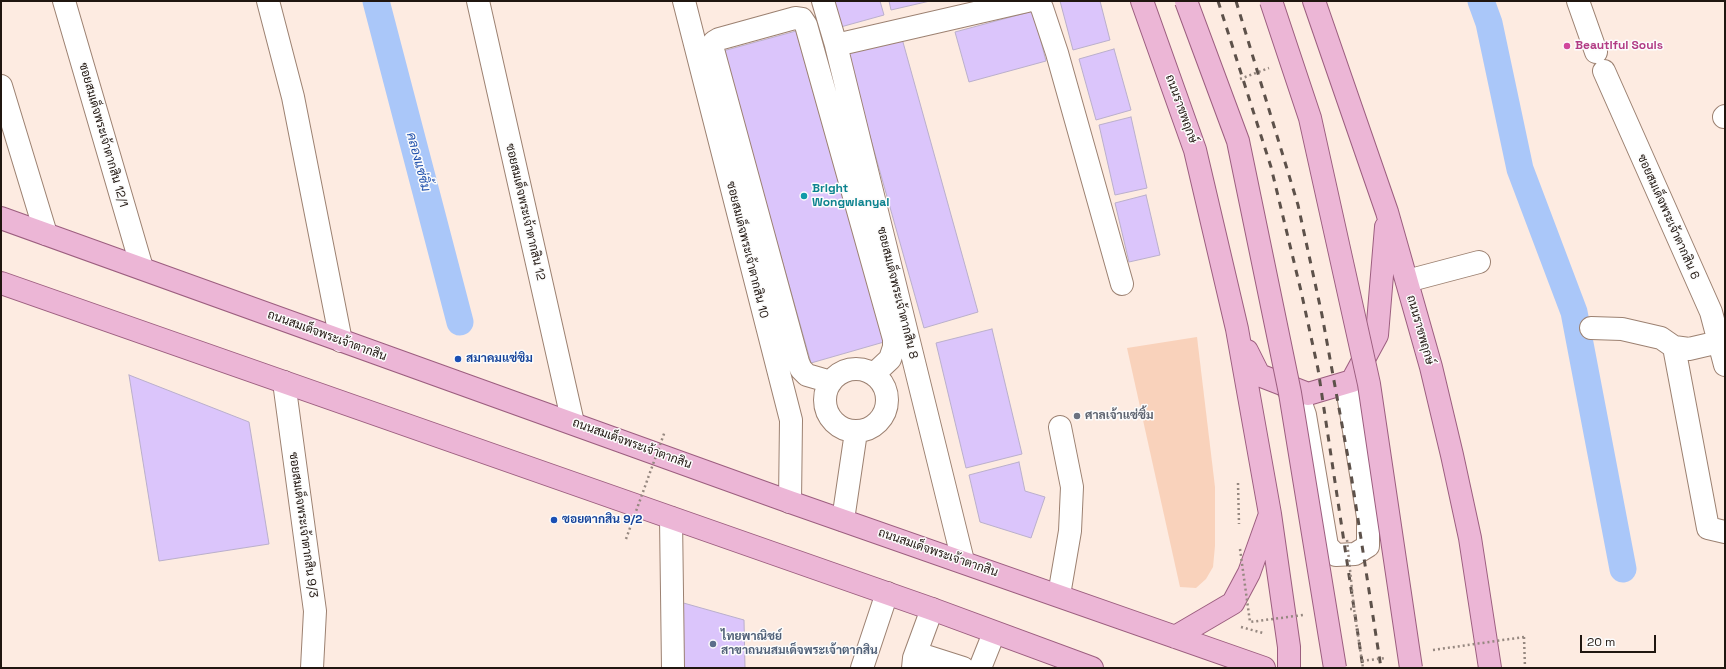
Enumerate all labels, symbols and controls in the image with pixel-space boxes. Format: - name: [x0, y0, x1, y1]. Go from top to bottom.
- place label: Beautiful Souls: [1575, 39, 1663, 53]
- marker: Beautiful Souls: [1562, 41, 1572, 51]
- street label: ซอยสมเด็จพระเจ้าตากสิน 12/1: [75, 61, 131, 209]
- street label: ถนนราชพฤกษ์: [1162, 73, 1200, 145]
- water label: คลองแซ่ซิ้ม: [403, 131, 433, 193]
- street label: ซอยสมเด็จพระเจ้าตากสิน 12: [502, 142, 548, 282]
- street label: ซอยสมเด็จพระเจ้าตากสิน 6: [1634, 152, 1702, 282]
- street label: ซอยสมเด็จพระเจ้าตากสิน 10: [723, 180, 771, 320]
- place label: Bright Wongwianyai: [812, 182, 889, 210]
- marker: Bright Wongwianyai: [799, 191, 809, 201]
- street label: ซอยสมเด็จพระเจ้าตากสิน 8: [874, 226, 920, 360]
- street label: ถนนราชพฤกษ์: [1403, 294, 1437, 366]
- street label: ถนนสมเด็จพระเจ้าตากสิน: [265, 308, 389, 364]
- place label: สมาคมแซ่ซิม: [466, 352, 533, 366]
- marker: สมาคมแซ่ซิม: [453, 354, 463, 364]
- place label: ศาลเจ้าแซ่ซิ้ม: [1085, 409, 1154, 423]
- marker: ศาลเจ้าแซ่ซิ้ม: [1072, 411, 1082, 421]
- street label: ถนนสมเด็จพระเจ้าตากสิน: [570, 416, 694, 472]
- street label: ซอยสมเด็จพระเจ้าตากสิน 9/3: [286, 451, 320, 599]
- place label: ซอยตากสิน 9/2: [562, 513, 642, 527]
- marker: ซอยตากสิน 9/2: [549, 515, 559, 525]
- street label: ถนนสมเด็จพระเจ้าตากสิน: [876, 526, 1000, 580]
- scale bar: [1582, 627, 1658, 653]
- place label: ไทยพาณิชย์ สาขาถนนสมเด็จพระเจ้าตากสิน: [721, 630, 878, 658]
- text: 20 m: [1587, 634, 1615, 650]
- marker: ไทยพาณิชย์ สาขาถนนสมเด็จพระเจ้าตากสิน: [708, 639, 718, 649]

